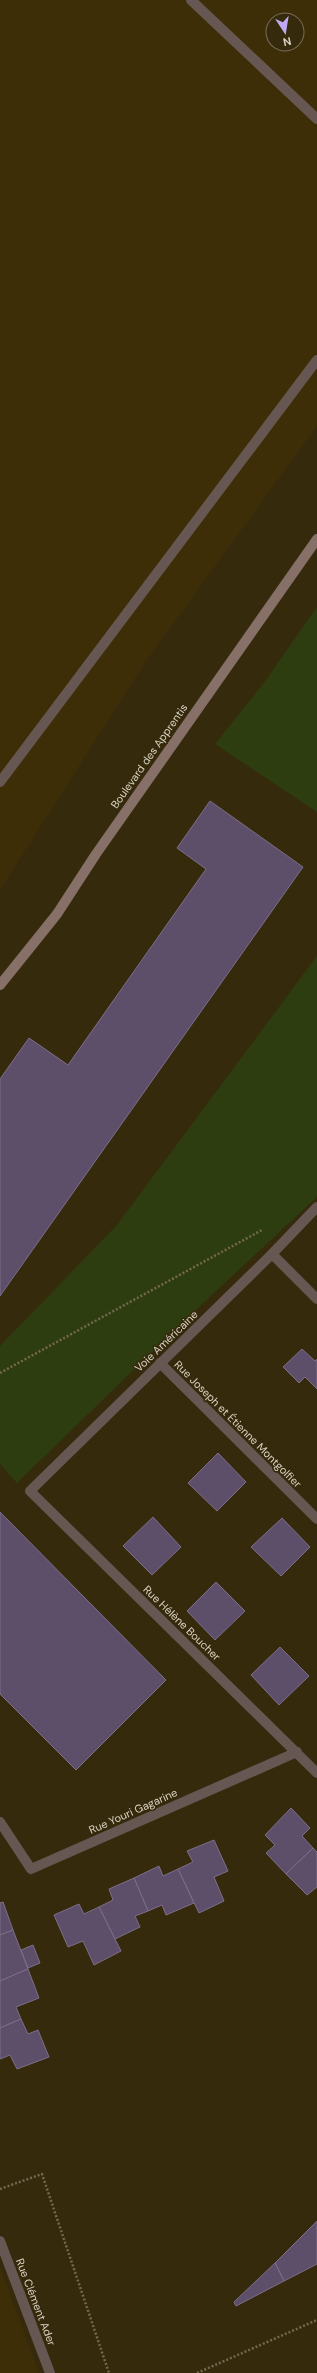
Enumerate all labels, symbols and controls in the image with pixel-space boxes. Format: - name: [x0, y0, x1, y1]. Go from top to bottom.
- north arrow: [265, 12, 305, 52]
- text: N: [282, 34, 292, 49]
- street label: Boulevard des Apprentis: [108, 701, 190, 811]
- street label: Voie Américaine: [131, 1307, 201, 1375]
- street label: Rue Joseph et Étienne Montgolfier: [171, 1357, 305, 1491]
- street label: Rue Hélène Boucher: [140, 1582, 224, 1664]
- street label: Rue Youri Gagarine: [86, 1785, 180, 1837]
- street label: Rue Clément Ader: [13, 2256, 59, 2348]

